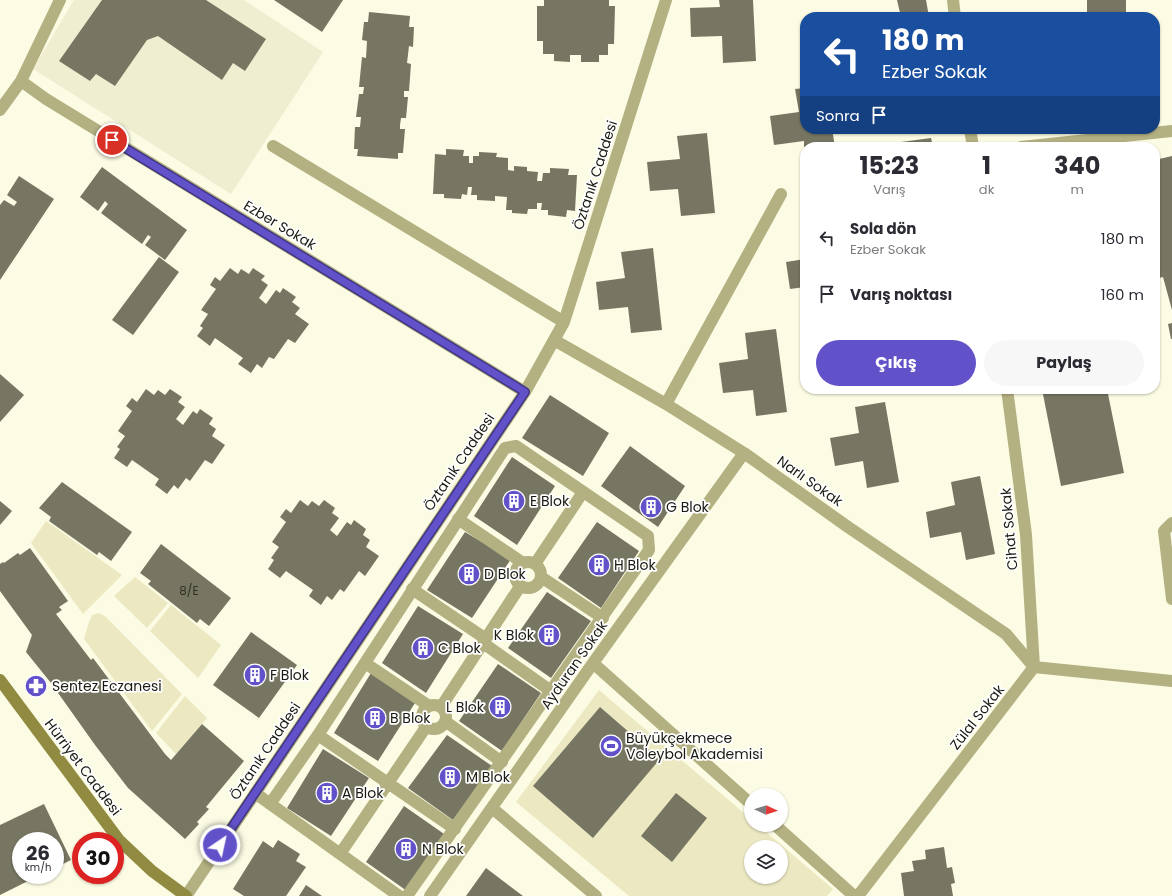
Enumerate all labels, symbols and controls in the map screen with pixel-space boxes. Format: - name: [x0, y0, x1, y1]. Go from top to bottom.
- text: 180 m: [882, 21, 965, 60]
- icon: left: [816, 28, 868, 80]
- text: Ezber Sokak: [882, 59, 987, 84]
- icon: arrive: [868, 104, 890, 126]
- text: Sonra: [816, 105, 860, 126]
- street label: Öztanık Caddesi: [568, 118, 622, 232]
- pin: [95, 123, 129, 157]
- icon: arrive: [101, 129, 123, 151]
- text: 15:23: [860, 149, 919, 182]
- text: 1: [982, 149, 991, 182]
- text: 340: [1054, 149, 1100, 182]
- text: Varış: [873, 180, 906, 199]
- text: dk: [979, 180, 994, 199]
- text: m: [1070, 180, 1084, 199]
- street label: Ezber Sokak: [240, 195, 321, 255]
- text: Sola dön: [850, 218, 916, 239]
- icon: left: [816, 227, 838, 249]
- text: 180 m: [1101, 228, 1144, 249]
- text: Ezber Sokak: [850, 240, 926, 259]
- icon: arrive: [816, 283, 838, 305]
- text: Varış noktası: [850, 284, 952, 305]
- text: 160 m: [1101, 284, 1144, 305]
- button: Çıkış: [816, 340, 976, 386]
- button: Paylaş: [984, 340, 1144, 386]
- street label: Öztanık Caddesi: [419, 409, 499, 515]
- street label: Narlı Sokak: [773, 451, 848, 512]
- street label: Cihat Sokak: [995, 486, 1023, 571]
- building icon: E Blok: [501, 488, 527, 514]
- place label: E Blok: [530, 491, 570, 511]
- building icon: G Blok: [638, 494, 664, 520]
- place label: G Blok: [666, 497, 710, 517]
- building icon: H Blok: [586, 552, 612, 578]
- place label: H Blok: [614, 555, 656, 575]
- building icon: D Blok: [456, 561, 482, 587]
- place label: D Blok: [484, 564, 527, 584]
- house number: 8/E: [179, 582, 199, 599]
- street label: Ayduran Sokak: [536, 616, 613, 713]
- building icon: K Blok: [536, 622, 562, 648]
- place label: K Blok: [494, 625, 535, 645]
- building icon: C Blok: [410, 635, 436, 661]
- place label: C Blok: [438, 638, 482, 658]
- building icon: F Blok: [242, 662, 268, 688]
- place label: F Blok: [270, 665, 310, 685]
- pharmacy icon: Sentez Eczanesi: [23, 673, 49, 699]
- place label: Sentez Eczanesi: [52, 676, 162, 696]
- street label: Zülal Sokak: [945, 680, 1009, 754]
- building icon: L Blok: [487, 694, 513, 720]
- place label: L Blok: [446, 697, 485, 717]
- street label: Öztanık Caddesi: [225, 698, 305, 804]
- building icon: B Blok: [362, 705, 388, 731]
- place label: B Blok: [390, 708, 431, 728]
- street label: Hürriyet Caddesi: [40, 714, 126, 820]
- place label: Büyükçekmece Voleybol Akademisi: [626, 728, 763, 764]
- sports icon: Büyükçekmece Voleybol Akademisi: [598, 733, 624, 759]
- building icon: M Blok: [437, 764, 463, 790]
- place label: M Blok: [466, 767, 511, 787]
- building icon: A Blok: [314, 780, 340, 806]
- place label: A Blok: [342, 783, 384, 803]
- north arrow: [744, 788, 788, 832]
- map controls: [744, 788, 788, 884]
- position arrow: [199, 824, 241, 866]
- speed limit sign: 30: [72, 832, 124, 884]
- building icon: N Blok: [393, 836, 419, 862]
- text: 26: [26, 839, 50, 867]
- place label: N Blok: [422, 839, 465, 859]
- button: layers: [744, 840, 788, 884]
- text: km/h: [25, 860, 51, 875]

